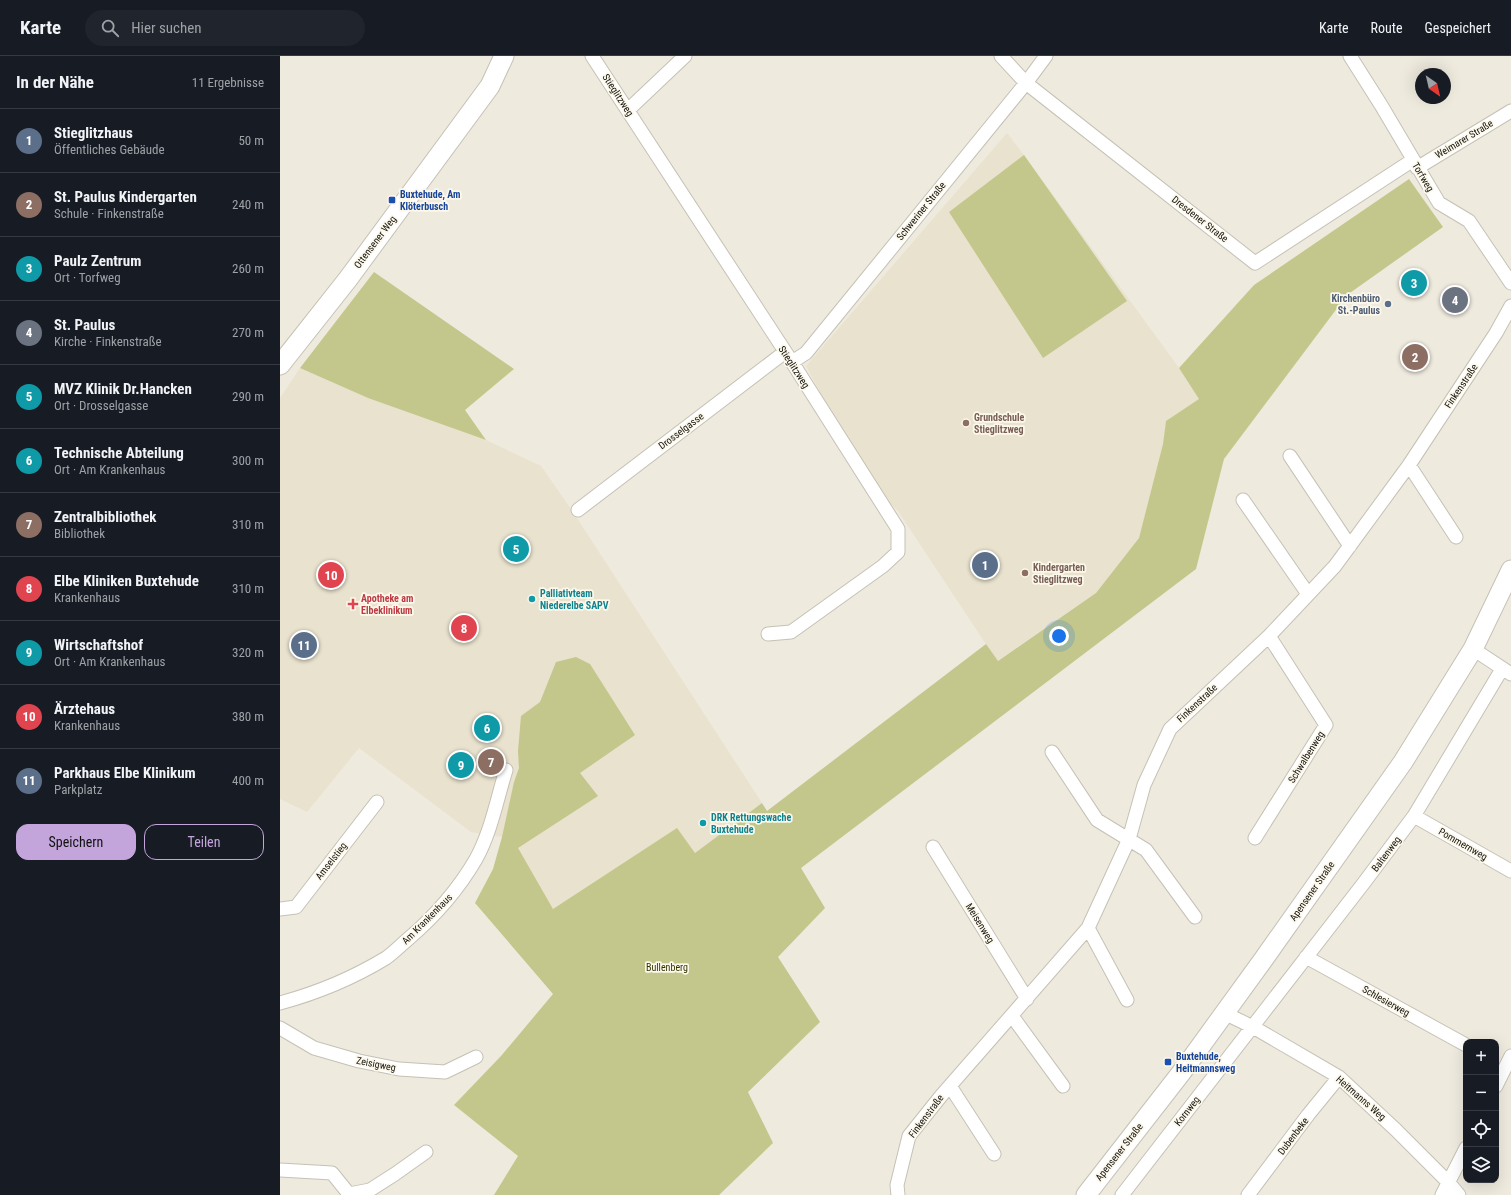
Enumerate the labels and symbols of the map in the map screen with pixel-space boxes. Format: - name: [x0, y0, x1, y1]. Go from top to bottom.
- north arrow: [1415, 68, 1451, 104]
- street label: Stieglitzweg: [600, 72, 636, 118]
- street label: Weimarer Straße: [1433, 117, 1495, 161]
- street label: Torfweg: [1410, 160, 1436, 194]
- street label: Schweriner Straße: [894, 179, 948, 242]
- place label: Buxtehude, Am Klöterbusch: [400, 189, 460, 212]
- street label: Dresdener Straße: [1170, 194, 1230, 244]
- marker: Buxtehude, Am Klöterbusch: [387, 195, 397, 205]
- street label: Ottensener Weg: [352, 214, 398, 270]
- pin: 3: [1401, 268, 1427, 298]
- pin: 4: [1442, 285, 1468, 315]
- place label: Kirchenbüro St.-Paulus: [1332, 293, 1380, 316]
- marker: Kirchenbüro St.-Paulus: [1383, 299, 1393, 309]
- pin: 2: [1402, 342, 1428, 372]
- street label: Stieglitzweg: [776, 344, 812, 390]
- street label: Finkenstraße: [1442, 362, 1480, 410]
- street label: Drosselgasse: [656, 410, 706, 451]
- place label: Grundschule Stieglitzweg: [974, 412, 1024, 435]
- marker: Grundschule Stieglitzweg: [961, 418, 971, 428]
- pin: 5: [503, 534, 529, 564]
- pin: 1: [972, 550, 998, 580]
- pin: 10: [318, 560, 344, 590]
- place label: Kindergarten Stieglitzweg: [1033, 562, 1085, 585]
- marker: Kindergarten Stieglitzweg: [1020, 568, 1030, 578]
- place label: Palliativteam Niederelbe SAPV: [540, 588, 609, 611]
- place label: Apotheke am Elbeklinikum: [361, 593, 413, 616]
- marker: Palliativteam Niederelbe SAPV: [527, 594, 537, 604]
- marker: Apotheke am Elbeklinikum: [348, 599, 358, 609]
- pin: 8: [451, 613, 477, 643]
- your location: [1049, 626, 1069, 646]
- pin: 11: [291, 630, 317, 660]
- street label: Finkenstraße: [1175, 681, 1220, 724]
- pin: 6: [474, 713, 500, 743]
- street label: Schwalbenweg: [1286, 729, 1326, 785]
- pin: 7: [478, 747, 504, 777]
- pin: 9: [448, 750, 474, 780]
- place label: DRK Rettungswache Buxtehude: [711, 812, 791, 835]
- marker: DRK Rettungswache Buxtehude: [698, 818, 708, 828]
- street label: Pommernweg: [1437, 826, 1489, 862]
- street label: Baltenweg: [1369, 834, 1403, 874]
- street label: Amselstieg: [313, 840, 349, 882]
- street label: Apensener Straße: [1287, 859, 1337, 923]
- street label: Am Krankenhaus: [400, 891, 455, 946]
- street label: Meisenweg: [963, 901, 997, 945]
- park label: Bullenberg: [646, 962, 688, 973]
- street label: Schlesierweg: [1360, 983, 1412, 1019]
- place label: Buxtehude, Heitmannsweg: [1176, 1051, 1235, 1074]
- street label: Zeisigweg: [355, 1055, 397, 1073]
- marker: Buxtehude, Heitmannsweg: [1163, 1057, 1173, 1067]
- street label: Heitmanns Weg: [1334, 1073, 1388, 1123]
- street label: Finkenstraße: [906, 1092, 946, 1140]
- street label: Kornweg: [1172, 1094, 1202, 1128]
- street label: Dubenbeke: [1275, 1115, 1311, 1157]
- street label: Apensener Straße: [1093, 1121, 1145, 1183]

